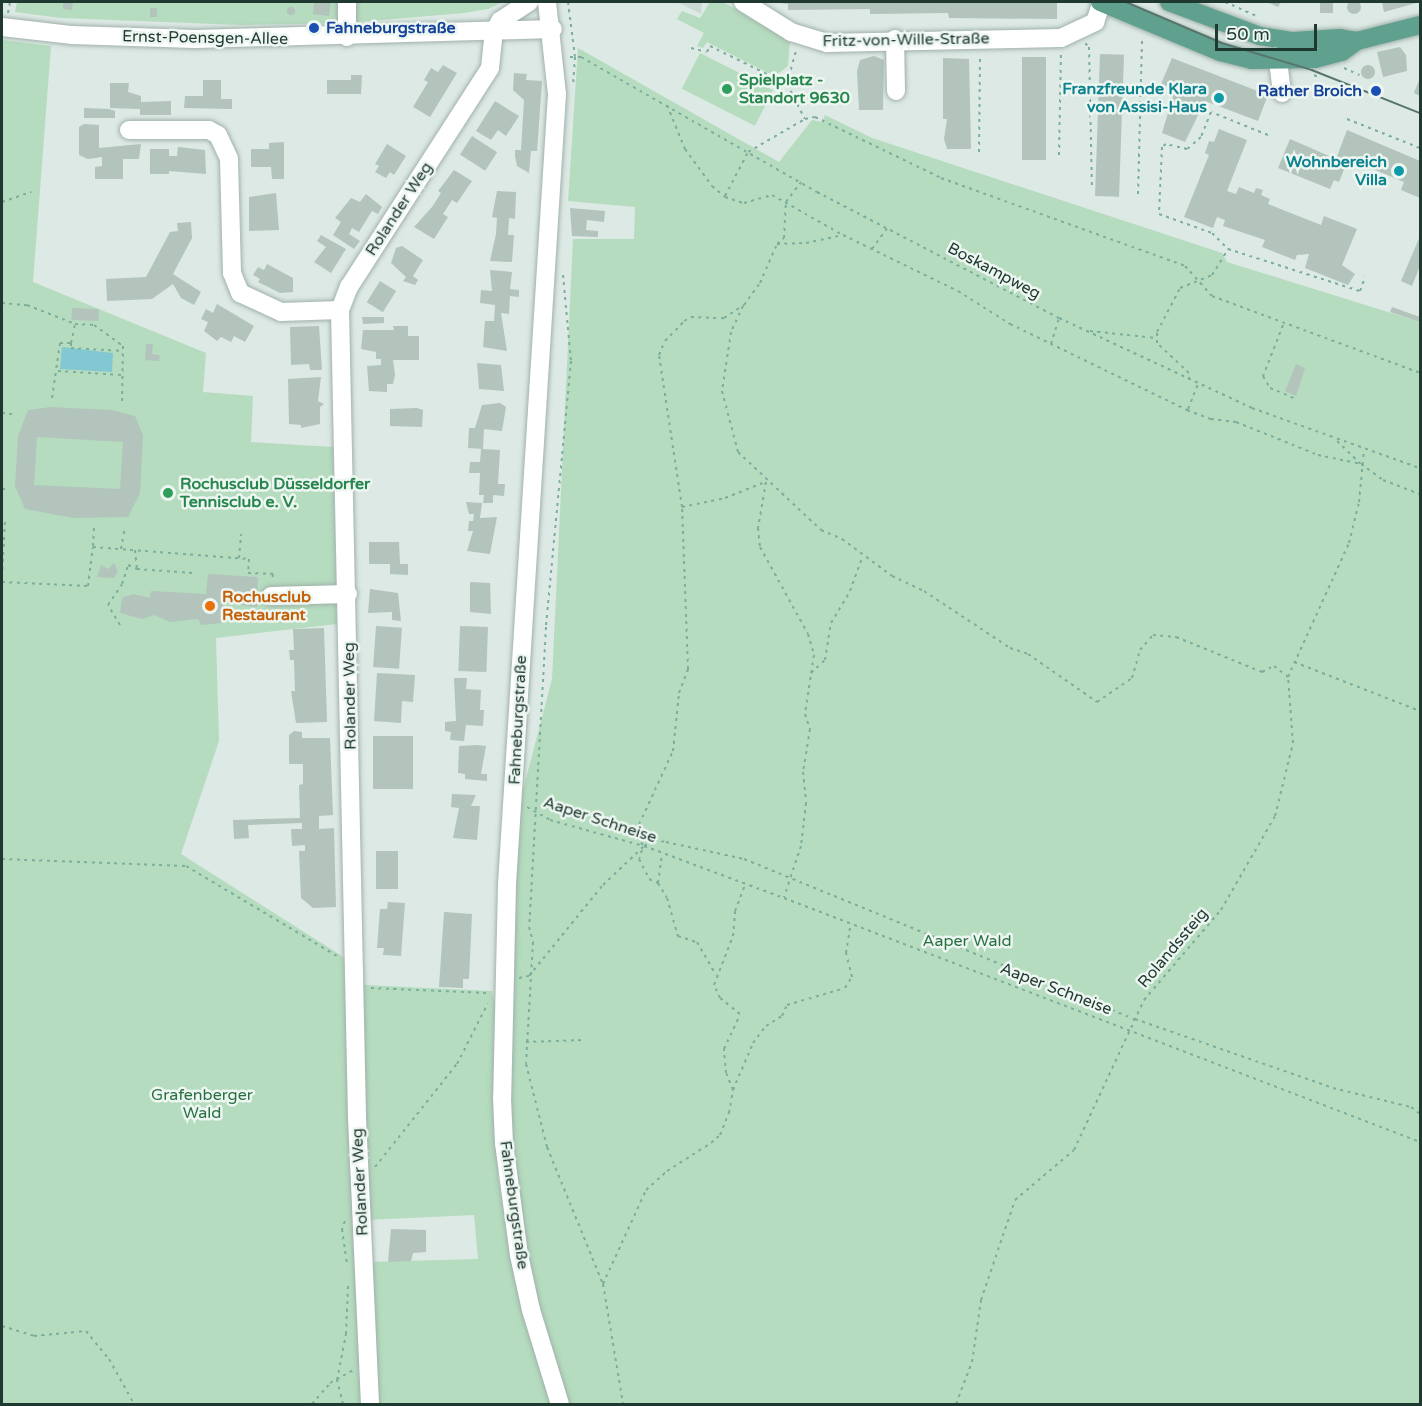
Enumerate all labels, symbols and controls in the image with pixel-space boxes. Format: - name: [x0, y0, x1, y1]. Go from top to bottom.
- scale bar: [1218, 12, 1320, 50]
- place label: Fahneburgstraße: [326, 18, 456, 38]
- marker: Fahneburgstraße: [307, 21, 321, 35]
- text: 50 m: [1226, 23, 1270, 45]
- street label: Ernst-Poensgen-Allee: [122, 27, 288, 49]
- street label: Fritz-von-Wille-Straße: [822, 29, 990, 51]
- place label: Spielplatz - Standort 9630: [739, 70, 850, 108]
- place label: Franzfreunde Klara von Assisi-Haus: [1062, 79, 1207, 117]
- place label: Rather Broich: [1258, 81, 1362, 101]
- marker: Spielplatz - Standort 9630: [720, 82, 734, 96]
- marker: Rather Broich: [1367, 82, 1385, 100]
- marker: Franzfreunde Klara von Assisi-Haus: [1212, 91, 1226, 105]
- place label: Wohnbereich Villa: [1286, 152, 1387, 190]
- street label: Rolander Weg: [362, 159, 436, 259]
- marker: Wohnbereich Villa: [1392, 164, 1406, 178]
- street label: Boskampweg: [944, 238, 1044, 304]
- place label: Rochusclub Düsseldorfer Tennisclub e. V.: [180, 474, 370, 512]
- marker: Rochusclub Düsseldorfer Tennisclub e. V.: [161, 486, 175, 500]
- place label: Rochusclub Restaurant: [222, 587, 311, 625]
- marker: Rochusclub Restaurant: [203, 599, 217, 613]
- street label: Rolander Weg: [339, 642, 361, 750]
- street label: Fahneburgstraße: [505, 655, 531, 785]
- street label: Aaper Schneise: [541, 793, 659, 847]
- street label: Rolandssteig: [1134, 904, 1212, 992]
- park label: Aaper Wald: [923, 931, 1011, 951]
- street label: Aaper Schneise: [997, 959, 1115, 1019]
- park label: Grafenberger Wald: [151, 1085, 253, 1123]
- street label: Rolander Weg: [348, 1128, 372, 1236]
- street label: Fahneburgstraße: [495, 1140, 533, 1270]

